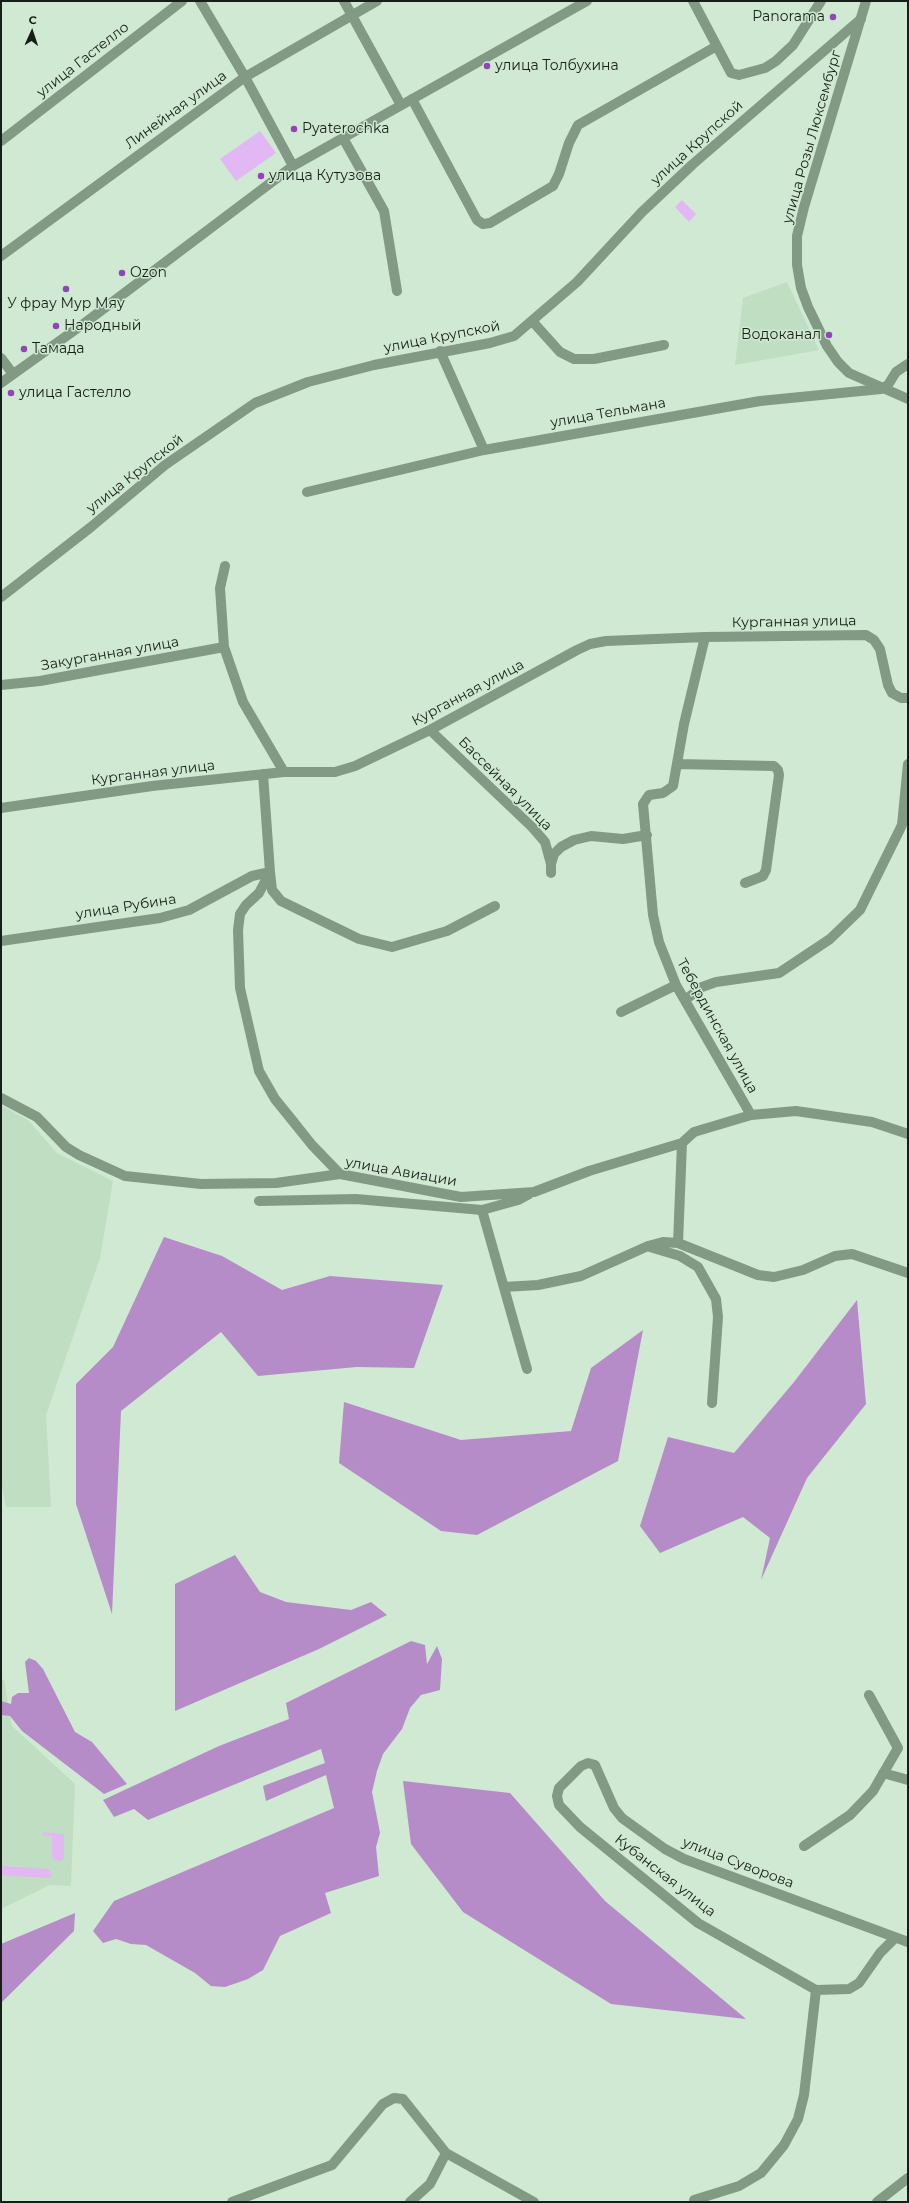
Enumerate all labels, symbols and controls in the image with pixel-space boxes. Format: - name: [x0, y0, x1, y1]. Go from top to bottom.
- place label: Panorama: [752, 9, 825, 25]
- north arrow: [12, 12, 52, 52]
- marker: Panorama: [828, 12, 838, 22]
- text: С: [28, 13, 37, 27]
- street label: улица Гастелло: [34, 19, 132, 101]
- street label: улица Розы Люксембург: [779, 48, 845, 226]
- place label: улица Толбухина: [495, 58, 619, 74]
- marker: улица Толбухина: [482, 61, 492, 71]
- street label: Линейная улица: [122, 67, 230, 153]
- street label: улица Крупской: [648, 97, 746, 189]
- place label: Pyaterochka: [302, 121, 389, 137]
- marker: Pyaterochka: [289, 124, 299, 134]
- place label: улица Кутузова: [269, 168, 381, 184]
- marker: улица Кутузова: [256, 171, 266, 181]
- place label: Ozon: [130, 265, 167, 281]
- marker: Ozon: [117, 268, 127, 278]
- marker: У фрау Мур Мяу: [61, 284, 71, 294]
- place label: У фрау Мур Мяу: [7, 296, 125, 312]
- street label: улица Крупской: [382, 317, 502, 357]
- place label: Народный: [64, 318, 141, 334]
- marker: Народный: [51, 321, 61, 331]
- place label: Водоканал: [741, 327, 821, 343]
- marker: Водоканал: [824, 330, 834, 340]
- place label: Тамада: [32, 341, 84, 357]
- marker: Тамада: [19, 344, 29, 354]
- place label: улица Гастелло: [19, 385, 131, 401]
- marker: улица Гастелло: [6, 388, 16, 398]
- street label: улица Тельмана: [549, 395, 667, 431]
- street label: улица Крупской: [83, 431, 187, 517]
- street label: Курганная улица: [732, 613, 856, 631]
- street label: Закурганная улица: [40, 634, 180, 674]
- street label: Курганная улица: [409, 656, 527, 730]
- street label: Бассейная улица: [455, 734, 555, 834]
- street label: Курганная улица: [90, 757, 216, 789]
- street label: улица Рубина: [75, 891, 177, 923]
- street label: Тебердинская улица: [673, 956, 761, 1096]
- street label: улица Авиации: [344, 1154, 458, 1190]
- street label: Кубанская улица: [611, 1831, 719, 1921]
- street label: улица Суворова: [680, 1834, 796, 1892]

